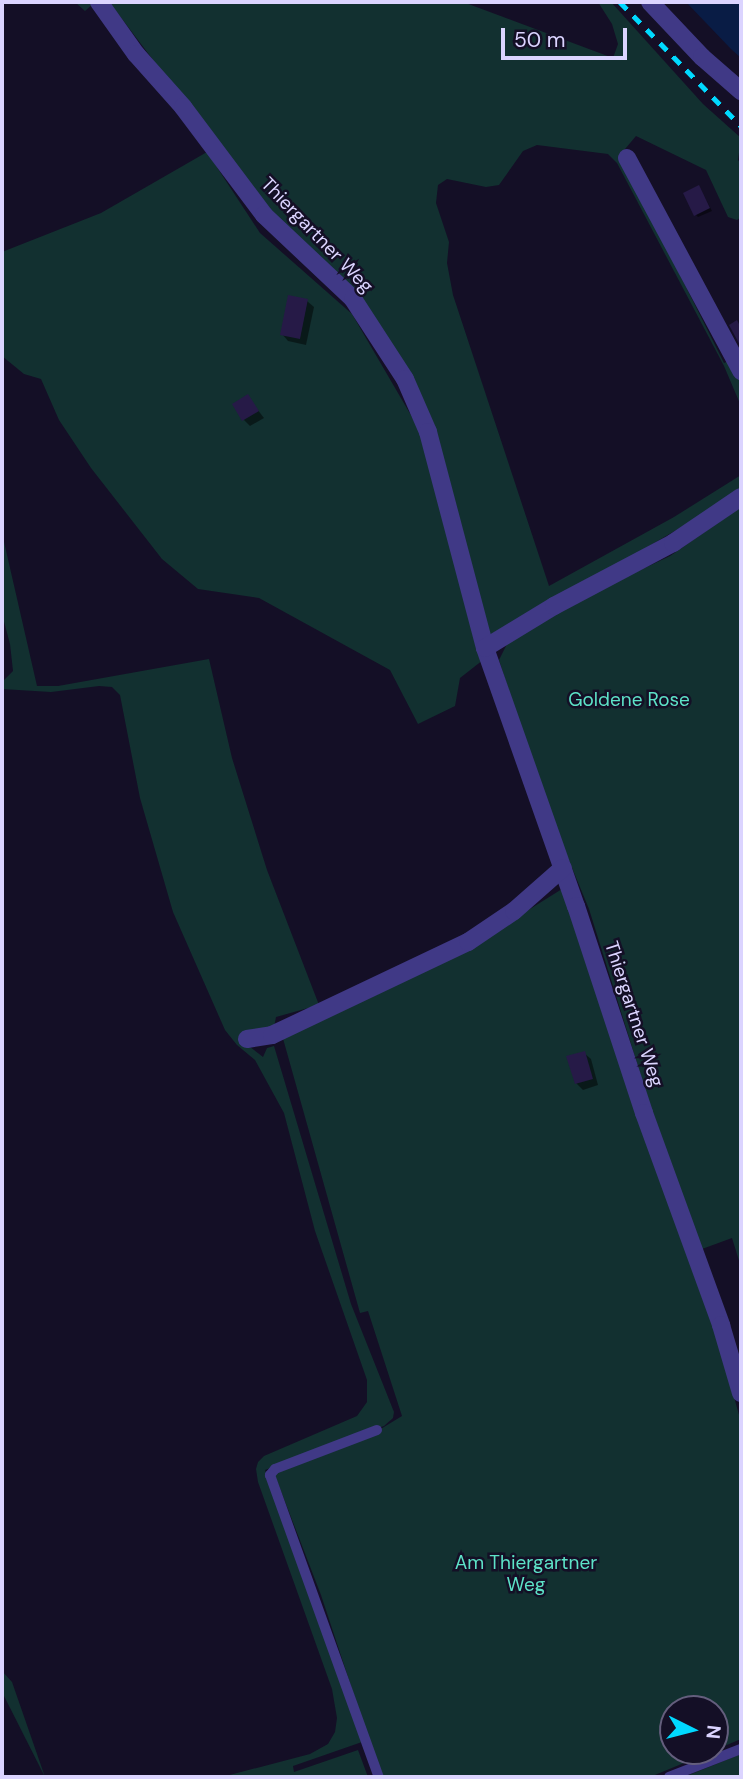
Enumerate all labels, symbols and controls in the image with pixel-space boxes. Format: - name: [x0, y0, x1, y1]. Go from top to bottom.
- scale bar: [505, 14, 631, 58]
- text: 50 m: [514, 26, 565, 54]
- street label: Thiergartner Weg: [256, 173, 378, 297]
- park label: Goldene Rose: [568, 689, 690, 711]
- street label: Thiergartner Weg: [600, 938, 668, 1090]
- park label: Am Thiergartner Weg: [455, 1552, 597, 1596]
- north arrow: [659, 1695, 729, 1765]
- text: N: [700, 1724, 727, 1740]

